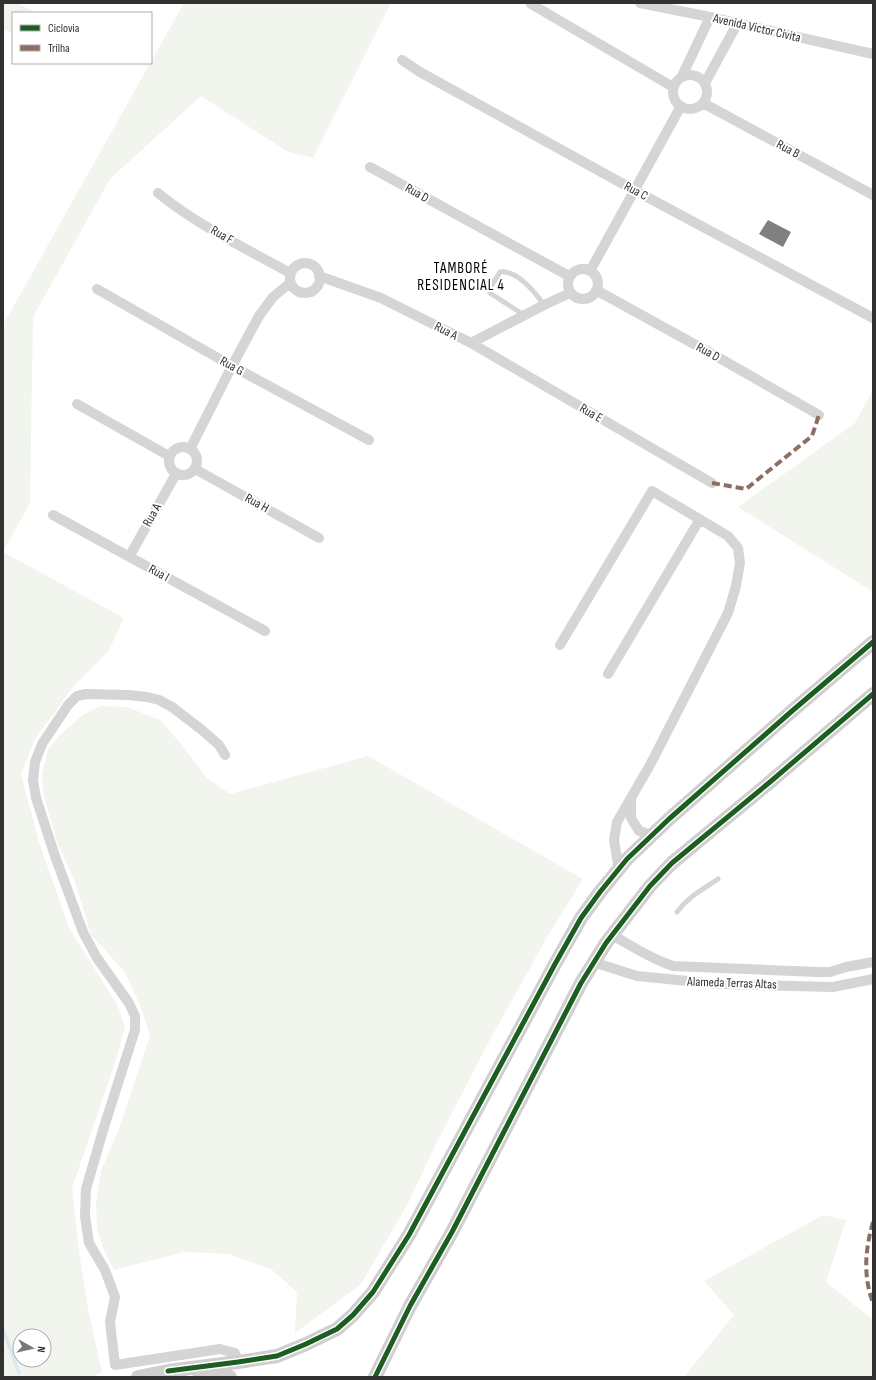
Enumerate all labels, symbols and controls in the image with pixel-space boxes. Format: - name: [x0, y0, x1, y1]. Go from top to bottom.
- street label: Avenida Victor Civita: [711, 10, 802, 46]
- legend: [12, 12, 152, 64]
- text: Ciclovia: [48, 21, 80, 36]
- text: Trilha: [48, 41, 70, 56]
- street label: Rua B: [774, 136, 803, 162]
- street label: Rua C: [621, 178, 651, 204]
- street label: Rua D: [402, 180, 432, 206]
- street label: Rua F: [208, 222, 236, 248]
- district label: TAMBORÉ RESIDENCIAL 4: [417, 259, 505, 295]
- street label: Rua A: [432, 318, 461, 344]
- street label: Rua D: [693, 339, 723, 365]
- street label: Rua G: [217, 353, 247, 379]
- street label: Rua E: [577, 400, 605, 426]
- street label: Rua H: [242, 490, 272, 516]
- street label: Rua A: [139, 500, 165, 529]
- street label: Rua I: [146, 561, 172, 585]
- street label: Alameda Terras Altas: [686, 973, 777, 993]
- north arrow: [12, 1328, 52, 1368]
- text: N: [35, 1346, 48, 1353]

